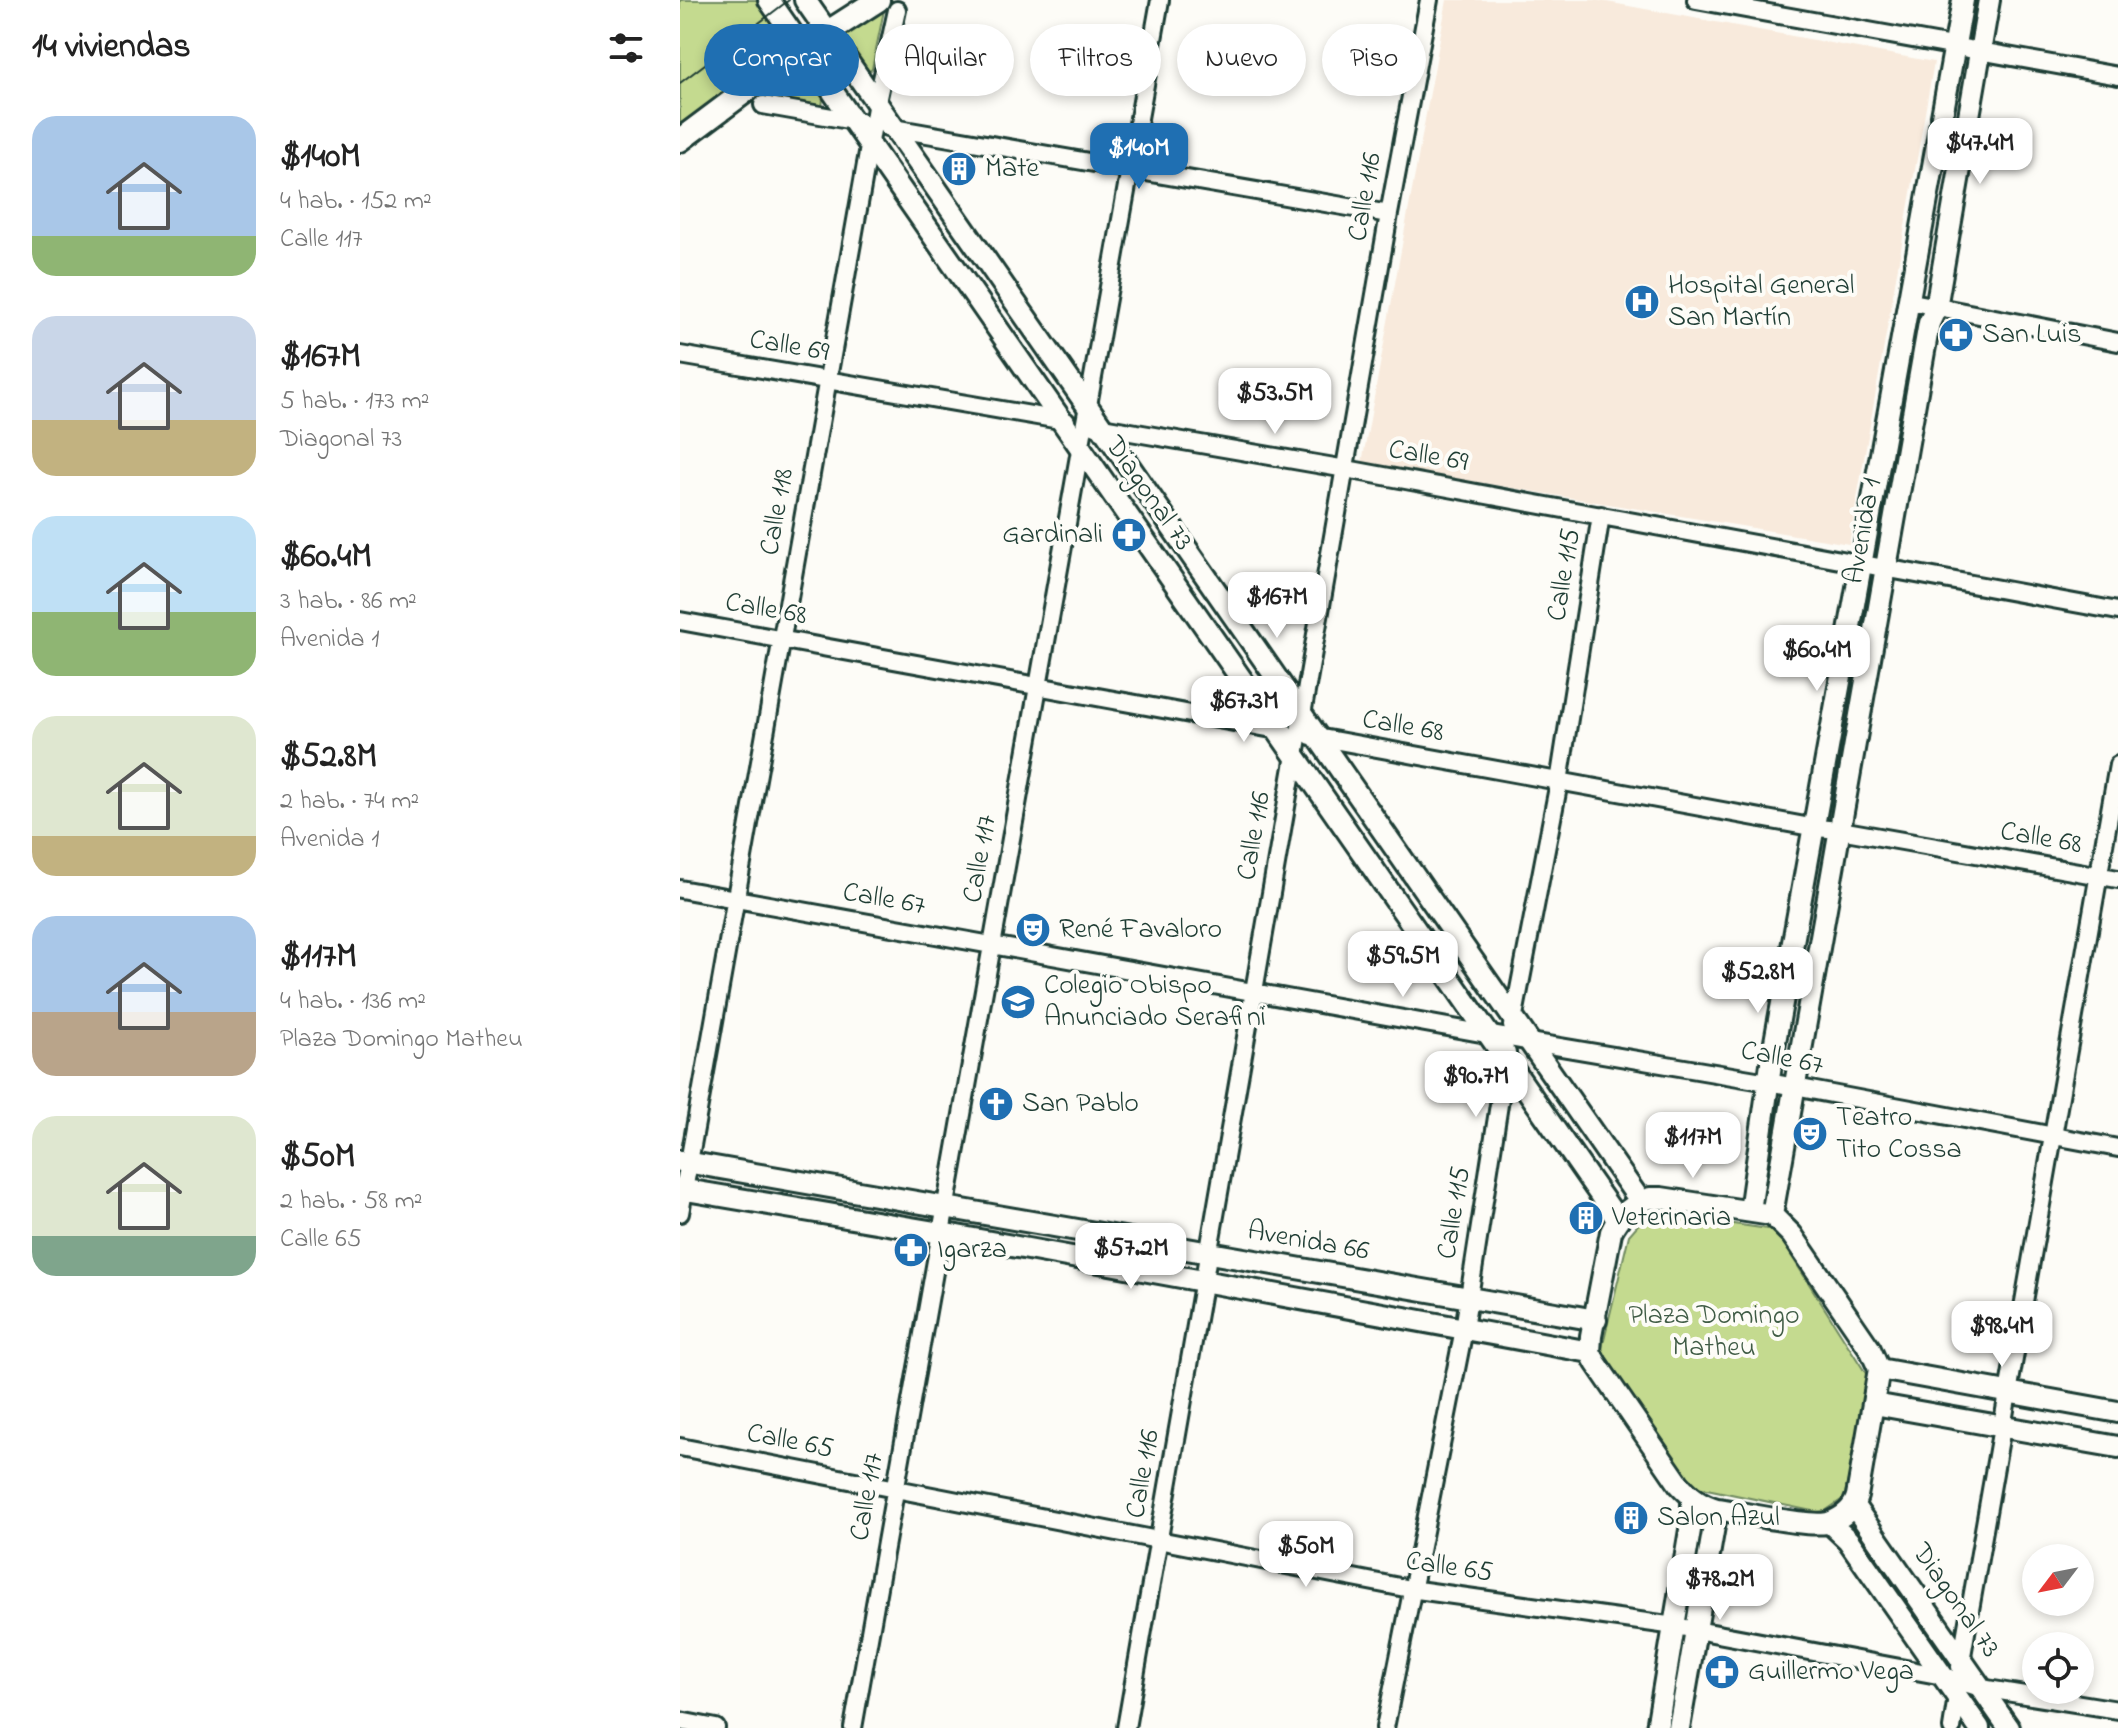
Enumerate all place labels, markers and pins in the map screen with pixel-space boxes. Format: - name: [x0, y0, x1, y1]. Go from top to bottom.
- pin: $47.4M: [1915, 118, 2045, 186]
- pin: $140M: [1083, 123, 1195, 191]
- place label: Mate: [985, 149, 1040, 190]
- building icon: Mate: [940, 150, 978, 188]
- place label: Hospital General San Martín: [1668, 266, 1855, 339]
- hospital icon: Hospital General San Martín: [1623, 283, 1661, 321]
- place label: San Luis: [1982, 315, 2082, 356]
- pharmacy icon: San Luis: [1937, 316, 1975, 354]
- pin: $53.5M: [1210, 368, 1340, 436]
- place label: Gardinali: [1002, 515, 1103, 556]
- pharmacy icon: Gardinali: [1110, 516, 1148, 554]
- pin: $167M: [1221, 572, 1333, 640]
- pin: $60.4M: [1752, 625, 1882, 693]
- pin: $67.3M: [1179, 676, 1309, 744]
- place label: René Favaloro: [1059, 910, 1222, 951]
- theatre icon: René Favaloro: [1014, 911, 1052, 949]
- pin: $59.5M: [1338, 931, 1468, 999]
- pin: $52.8M: [1693, 947, 1823, 1015]
- place label: Colegio Obispo Anunciado Serafini: [1044, 966, 1266, 1039]
- school or university icon: Colegio Obispo Anunciado Serafini: [999, 983, 1037, 1021]
- pin: $90.7M: [1411, 1051, 1541, 1119]
- place label: San Pablo: [1022, 1084, 1139, 1125]
- church icon: San Pablo: [977, 1085, 1015, 1123]
- place label: Teatro Tito Cossa: [1836, 1098, 1962, 1171]
- pin: $117M: [1637, 1112, 1749, 1180]
- theatre icon: Teatro Tito Cossa: [1791, 1115, 1829, 1153]
- place label: Veterinaria: [1611, 1198, 1731, 1239]
- building icon: Veterinaria: [1567, 1199, 1605, 1237]
- pin: $57.2M: [1066, 1223, 1196, 1291]
- place label: Igarza: [937, 1230, 1007, 1271]
- pharmacy icon: Igarza: [892, 1231, 930, 1269]
- pin: $98.4M: [1937, 1301, 2067, 1369]
- place label: Salon Azul: [1657, 1498, 1780, 1539]
- building icon: Salon Azul: [1612, 1499, 1650, 1537]
- pin: $50M: [1259, 1521, 1353, 1589]
- pin: $78.2M: [1655, 1554, 1785, 1622]
- place label: Guillermo Vega: [1748, 1652, 1914, 1693]
- pharmacy icon: Guillermo Vega: [1703, 1653, 1741, 1691]

